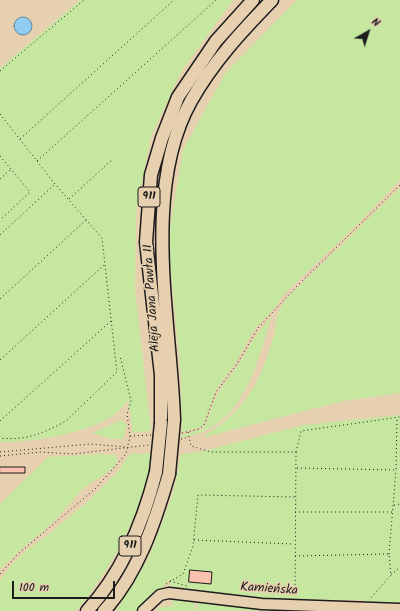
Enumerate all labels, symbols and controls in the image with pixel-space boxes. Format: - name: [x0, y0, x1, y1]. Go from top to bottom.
- north arrow: [348, 12, 388, 52]
- text: N: [367, 13, 384, 32]
- road number: 911: [138, 187, 160, 207]
- street label: Aleja Jana Pawła II: [141, 244, 165, 352]
- road number: 911: [119, 536, 141, 556]
- scale bar: [14, 573, 117, 599]
- text: 100 m: [19, 578, 49, 597]
- street label: Kamieńska: [240, 580, 298, 600]

